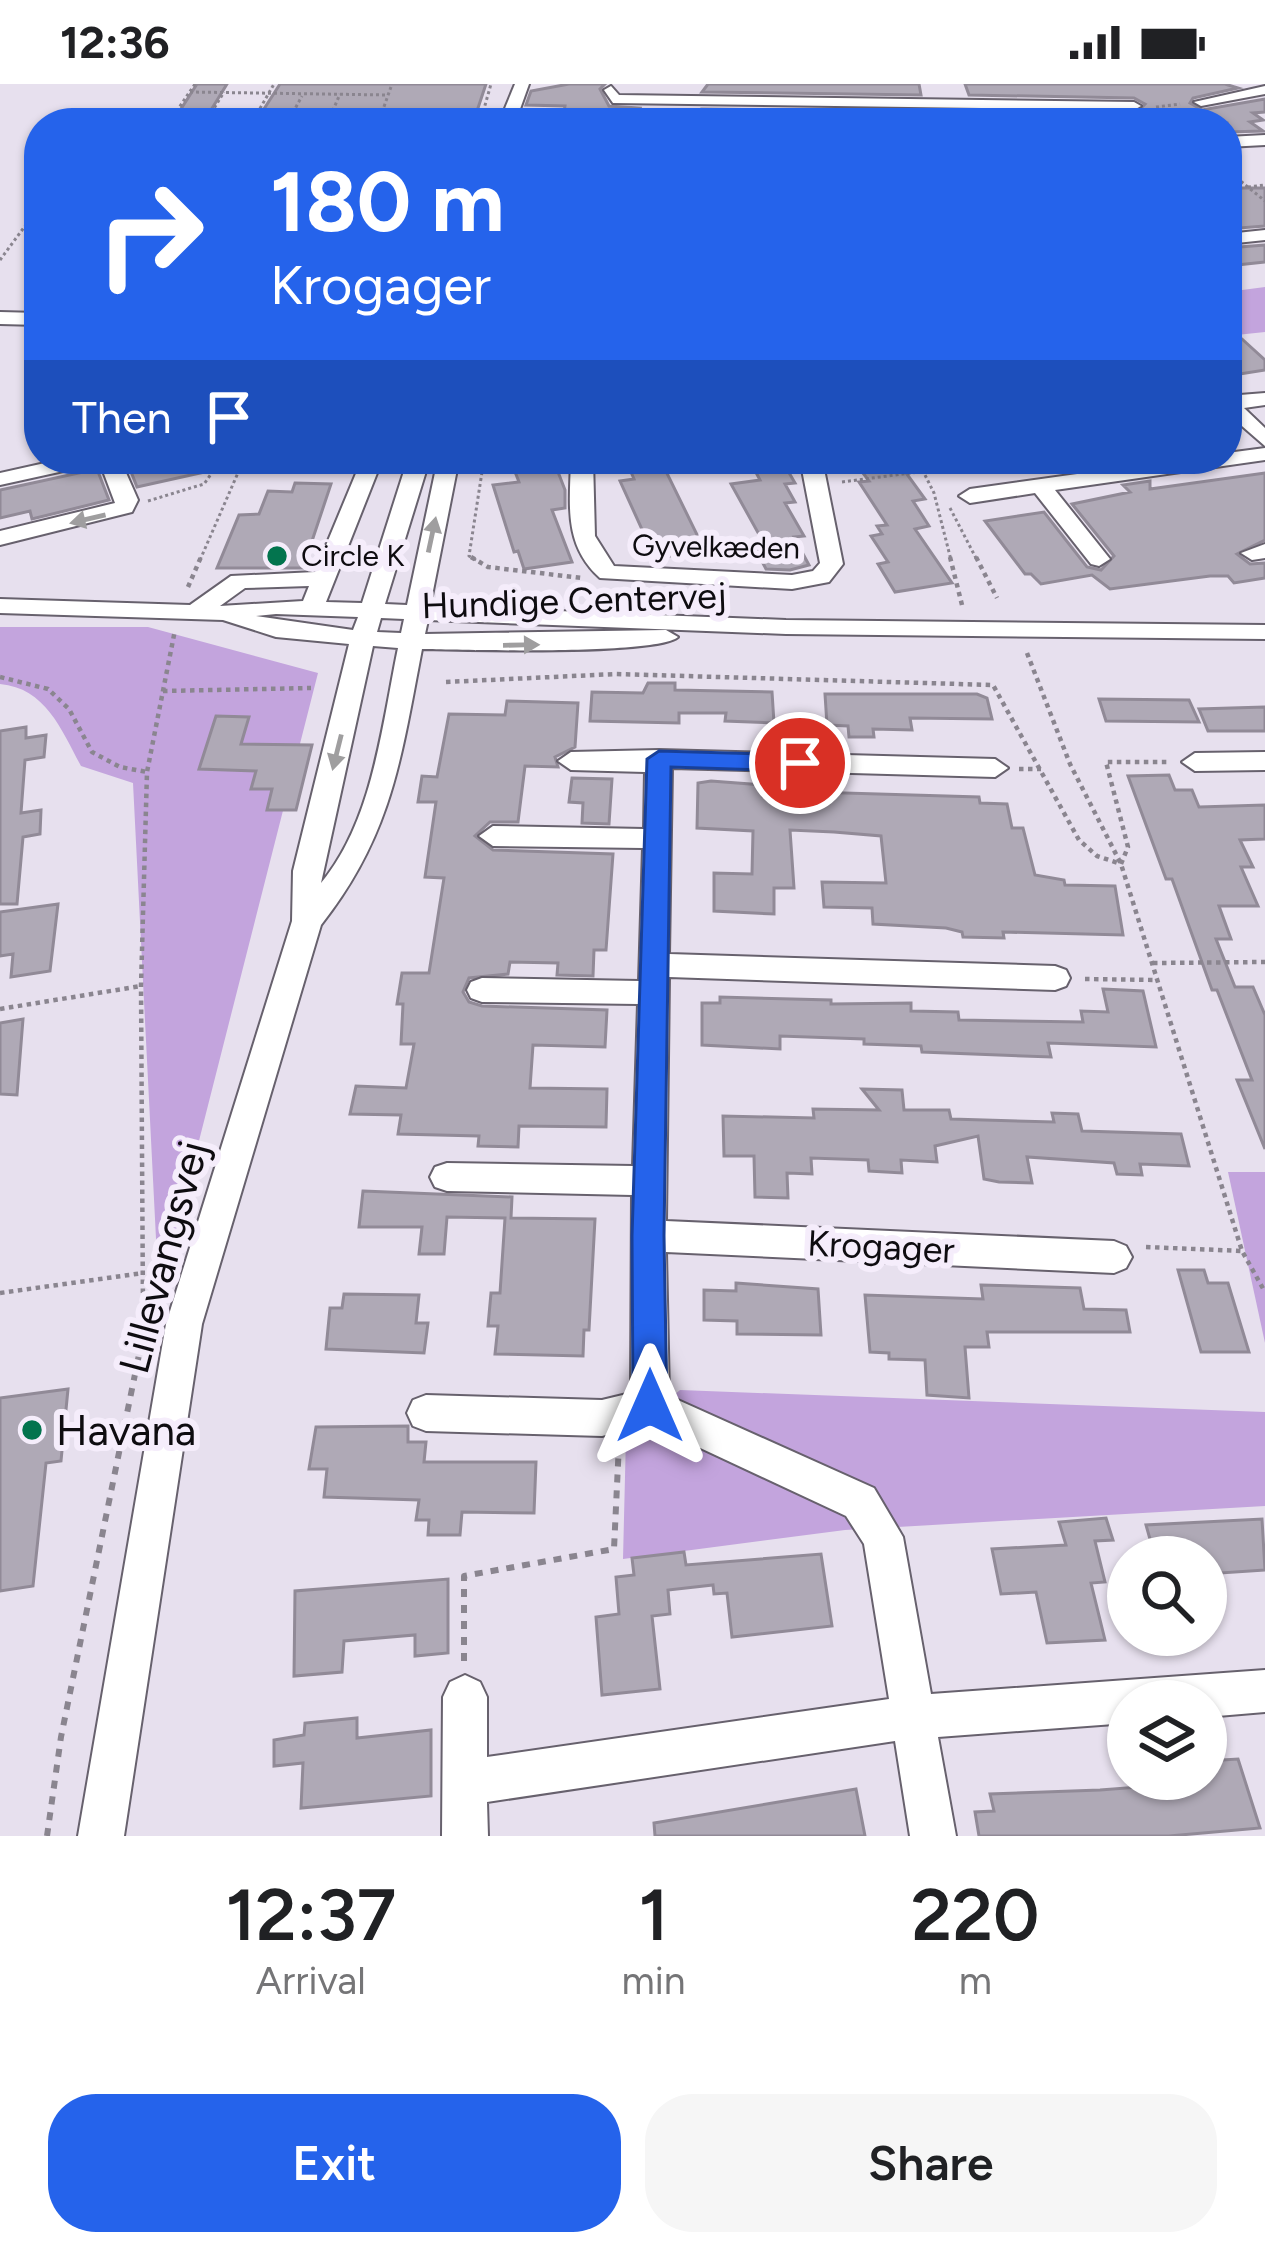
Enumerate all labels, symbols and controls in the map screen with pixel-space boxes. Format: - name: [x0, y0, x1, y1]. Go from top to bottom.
- text: 12:36: [60, 15, 170, 69]
- text: 180 m: [270, 151, 505, 252]
- icon: right: [72, 156, 228, 312]
- text: Krogager: [270, 253, 491, 318]
- icon: arrive: [196, 384, 262, 450]
- text: Then: [72, 390, 172, 444]
- one-way arrow: [69, 510, 107, 529]
- one-way arrow: [424, 515, 443, 553]
- street label: Gyvelkæden: [632, 527, 800, 566]
- place label: Circle K: [301, 537, 405, 574]
- marker: Circle K: [264, 543, 290, 569]
- street label: Hundige Centervej: [421, 574, 727, 627]
- one-way arrow: [503, 635, 541, 655]
- pin: [749, 712, 851, 814]
- icon: arrive: [767, 730, 833, 796]
- one-way arrow: [327, 734, 346, 771]
- street label: Lillevangsvej: [108, 1135, 219, 1379]
- street label: Krogager: [806, 1221, 956, 1272]
- position arrow: [587, 1343, 713, 1469]
- place label: Havana: [56, 1405, 196, 1456]
- marker: Havana: [19, 1417, 45, 1443]
- map controls: [1107, 1536, 1227, 1800]
- button: search: [1107, 1536, 1227, 1656]
- button: layers: [1107, 1680, 1227, 1800]
- text: 12:37: [225, 1872, 396, 1958]
- text: 1: [638, 1872, 669, 1958]
- text: 220: [911, 1872, 1040, 1958]
- text: Arrival: [256, 1957, 366, 2004]
- text: min: [622, 1957, 686, 2004]
- text: m: [959, 1957, 992, 2004]
- button: Exit: [48, 2094, 621, 2232]
- button: Share: [645, 2094, 1217, 2232]

